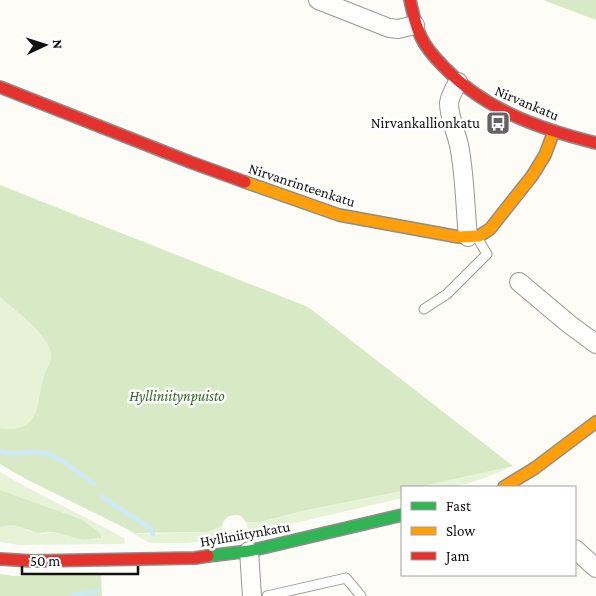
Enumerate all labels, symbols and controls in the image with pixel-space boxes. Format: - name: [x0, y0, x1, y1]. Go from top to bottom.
- north arrow: [20, 20, 70, 70]
- text: N: [50, 39, 66, 50]
- street label: Nirvankatu: [493, 82, 561, 124]
- bus stop icon: Nirvankallionkatu: [485, 110, 511, 136]
- place label: Nirvankallionkatu: [371, 115, 480, 131]
- street label: Nirvanrinteenkatu: [247, 160, 357, 210]
- park label: Hylliniitynpuisto: [129, 388, 225, 405]
- legend: [401, 486, 576, 576]
- text: Fast: [446, 498, 472, 514]
- street label: Hylliniitynkatu: [199, 518, 292, 551]
- text: Slow: [446, 523, 476, 539]
- scale bar: [22, 544, 139, 576]
- text: Jam: [444, 548, 469, 565]
- text: 50 m: [30, 553, 60, 569]

